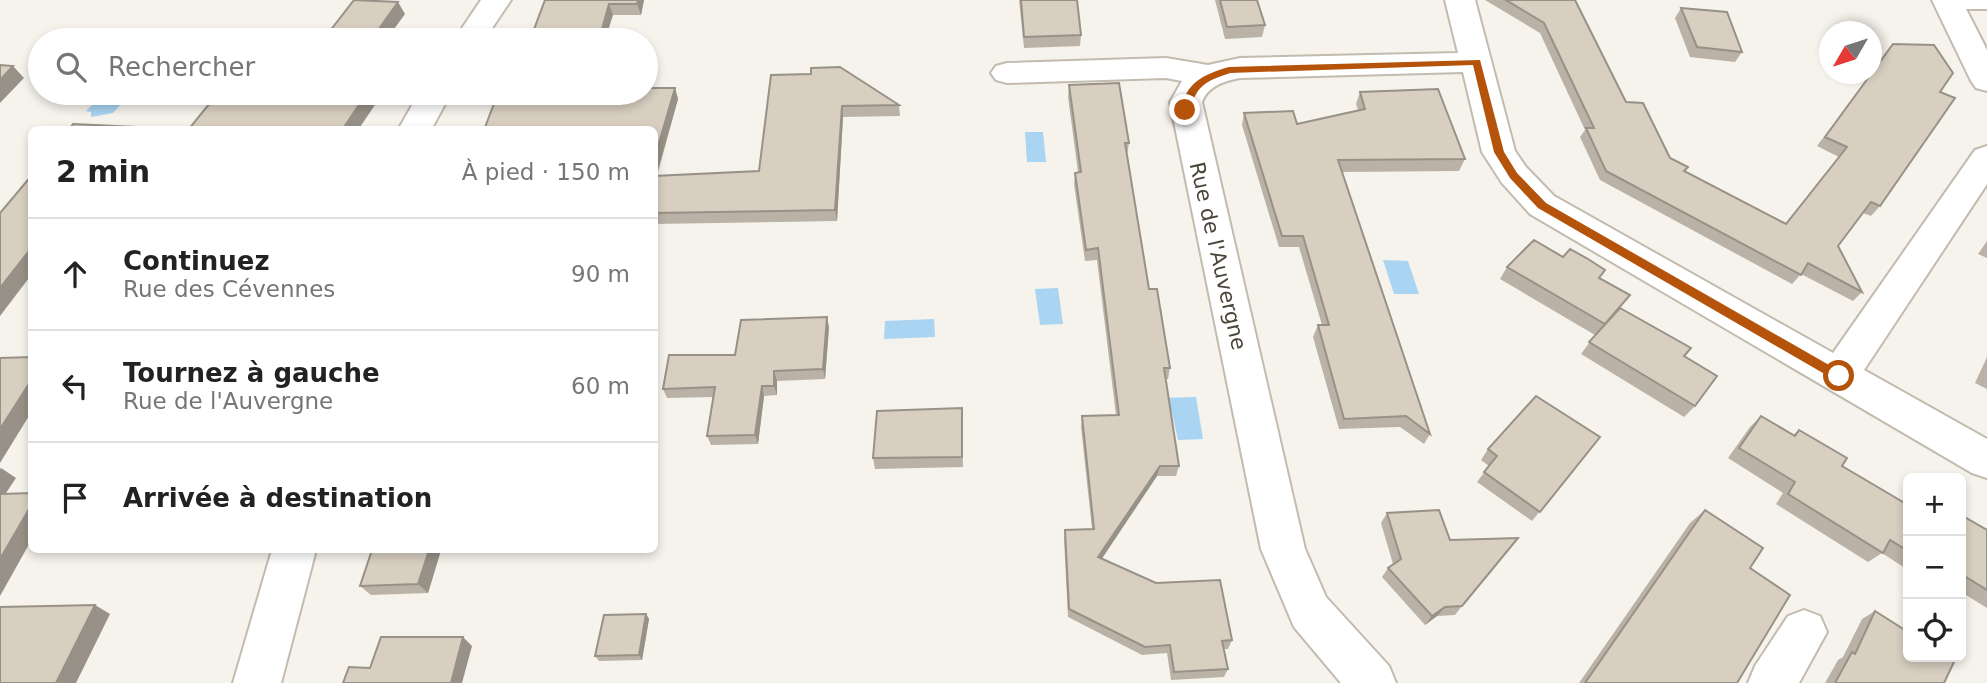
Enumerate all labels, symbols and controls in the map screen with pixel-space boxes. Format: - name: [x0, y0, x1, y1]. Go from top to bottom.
- north arrow: [1819, 21, 1882, 84]
- search box: [28, 28, 658, 105]
- icon: search: [52, 48, 90, 86]
- text: Rechercher: [108, 52, 255, 82]
- route end: [1169, 94, 1200, 125]
- text: 2 min: [56, 154, 150, 189]
- text: À pied · 150 m: [462, 159, 630, 185]
- street label: Rue de l'Auvergne: [1185, 160, 1251, 352]
- text: Continuez: [123, 246, 270, 276]
- icon: ahead: [56, 255, 94, 293]
- text: 90 m: [571, 261, 630, 287]
- text: Rue des Cévennes: [123, 276, 335, 302]
- text: Tournez à gauche: [123, 358, 380, 388]
- route start: [1823, 360, 1854, 391]
- icon: left: [56, 367, 94, 405]
- text: 60 m: [571, 373, 630, 399]
- text: Rue de l'Auvergne: [123, 388, 333, 414]
- map controls: [1903, 473, 1966, 662]
- button: +: [1903, 473, 1966, 536]
- icon: arrive: [56, 479, 94, 517]
- text: Arrivée à destination: [123, 483, 432, 513]
- button: −: [1903, 536, 1966, 599]
- button: locate: [1903, 599, 1966, 662]

